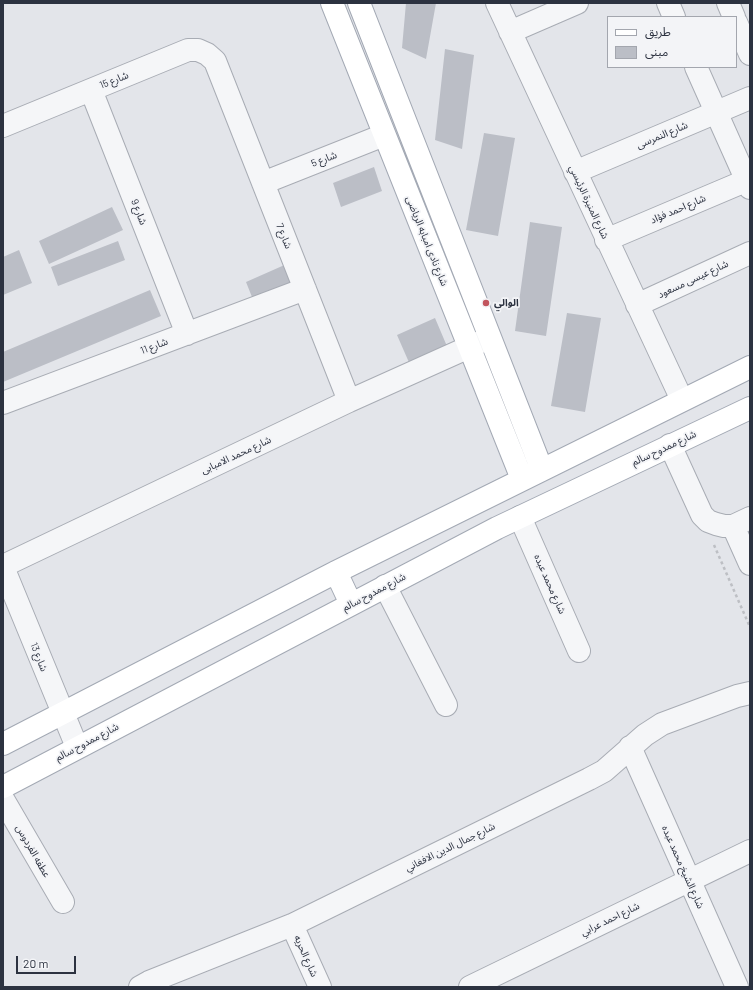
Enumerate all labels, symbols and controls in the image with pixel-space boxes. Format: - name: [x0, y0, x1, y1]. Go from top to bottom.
- legend: [607, 16, 737, 68]
- text: طريق: [645, 24, 671, 38]
- text: مبنى: [645, 44, 668, 58]
- street label: شارع 15: [98, 69, 130, 91]
- street label: شارع النمرسى: [635, 119, 689, 151]
- street label: شارع 5: [309, 149, 339, 169]
- street label: شارع المنيرة الرئيسي: [567, 163, 611, 241]
- street label: شارع احمد فؤاد: [648, 192, 708, 226]
- street label: شارع نادى امبابه الرياضى: [403, 194, 451, 288]
- street label: شارع 9: [129, 197, 149, 227]
- street label: شارع 7: [274, 222, 294, 250]
- street label: شارع عيسى مسعود: [656, 257, 730, 301]
- place label: الوالي: [494, 297, 519, 309]
- marker: الوالي: [481, 298, 491, 308]
- street label: شارع 11: [139, 335, 169, 357]
- street label: شارع ممدوح سالم: [630, 428, 698, 468]
- street label: شارع محمد الامبابى: [199, 433, 273, 477]
- street label: شارع محمد عبده: [531, 552, 569, 616]
- street label: شارع ممدوح سالم: [340, 570, 408, 614]
- street label: شارع 13: [28, 641, 50, 673]
- street label: شارع ممدوح سالم: [53, 720, 121, 764]
- street label: شارع جمال الدين الافغاني: [403, 820, 497, 874]
- street label: عطفه الفردوس: [13, 823, 53, 879]
- street label: شارع الشيخ محمد عبده: [659, 824, 707, 910]
- street label: شارع احمد عرابي: [579, 900, 641, 938]
- street label: شارع الحريه: [291, 933, 321, 979]
- scale bar: [18, 948, 78, 974]
- text: 20 m: [23, 956, 49, 970]

